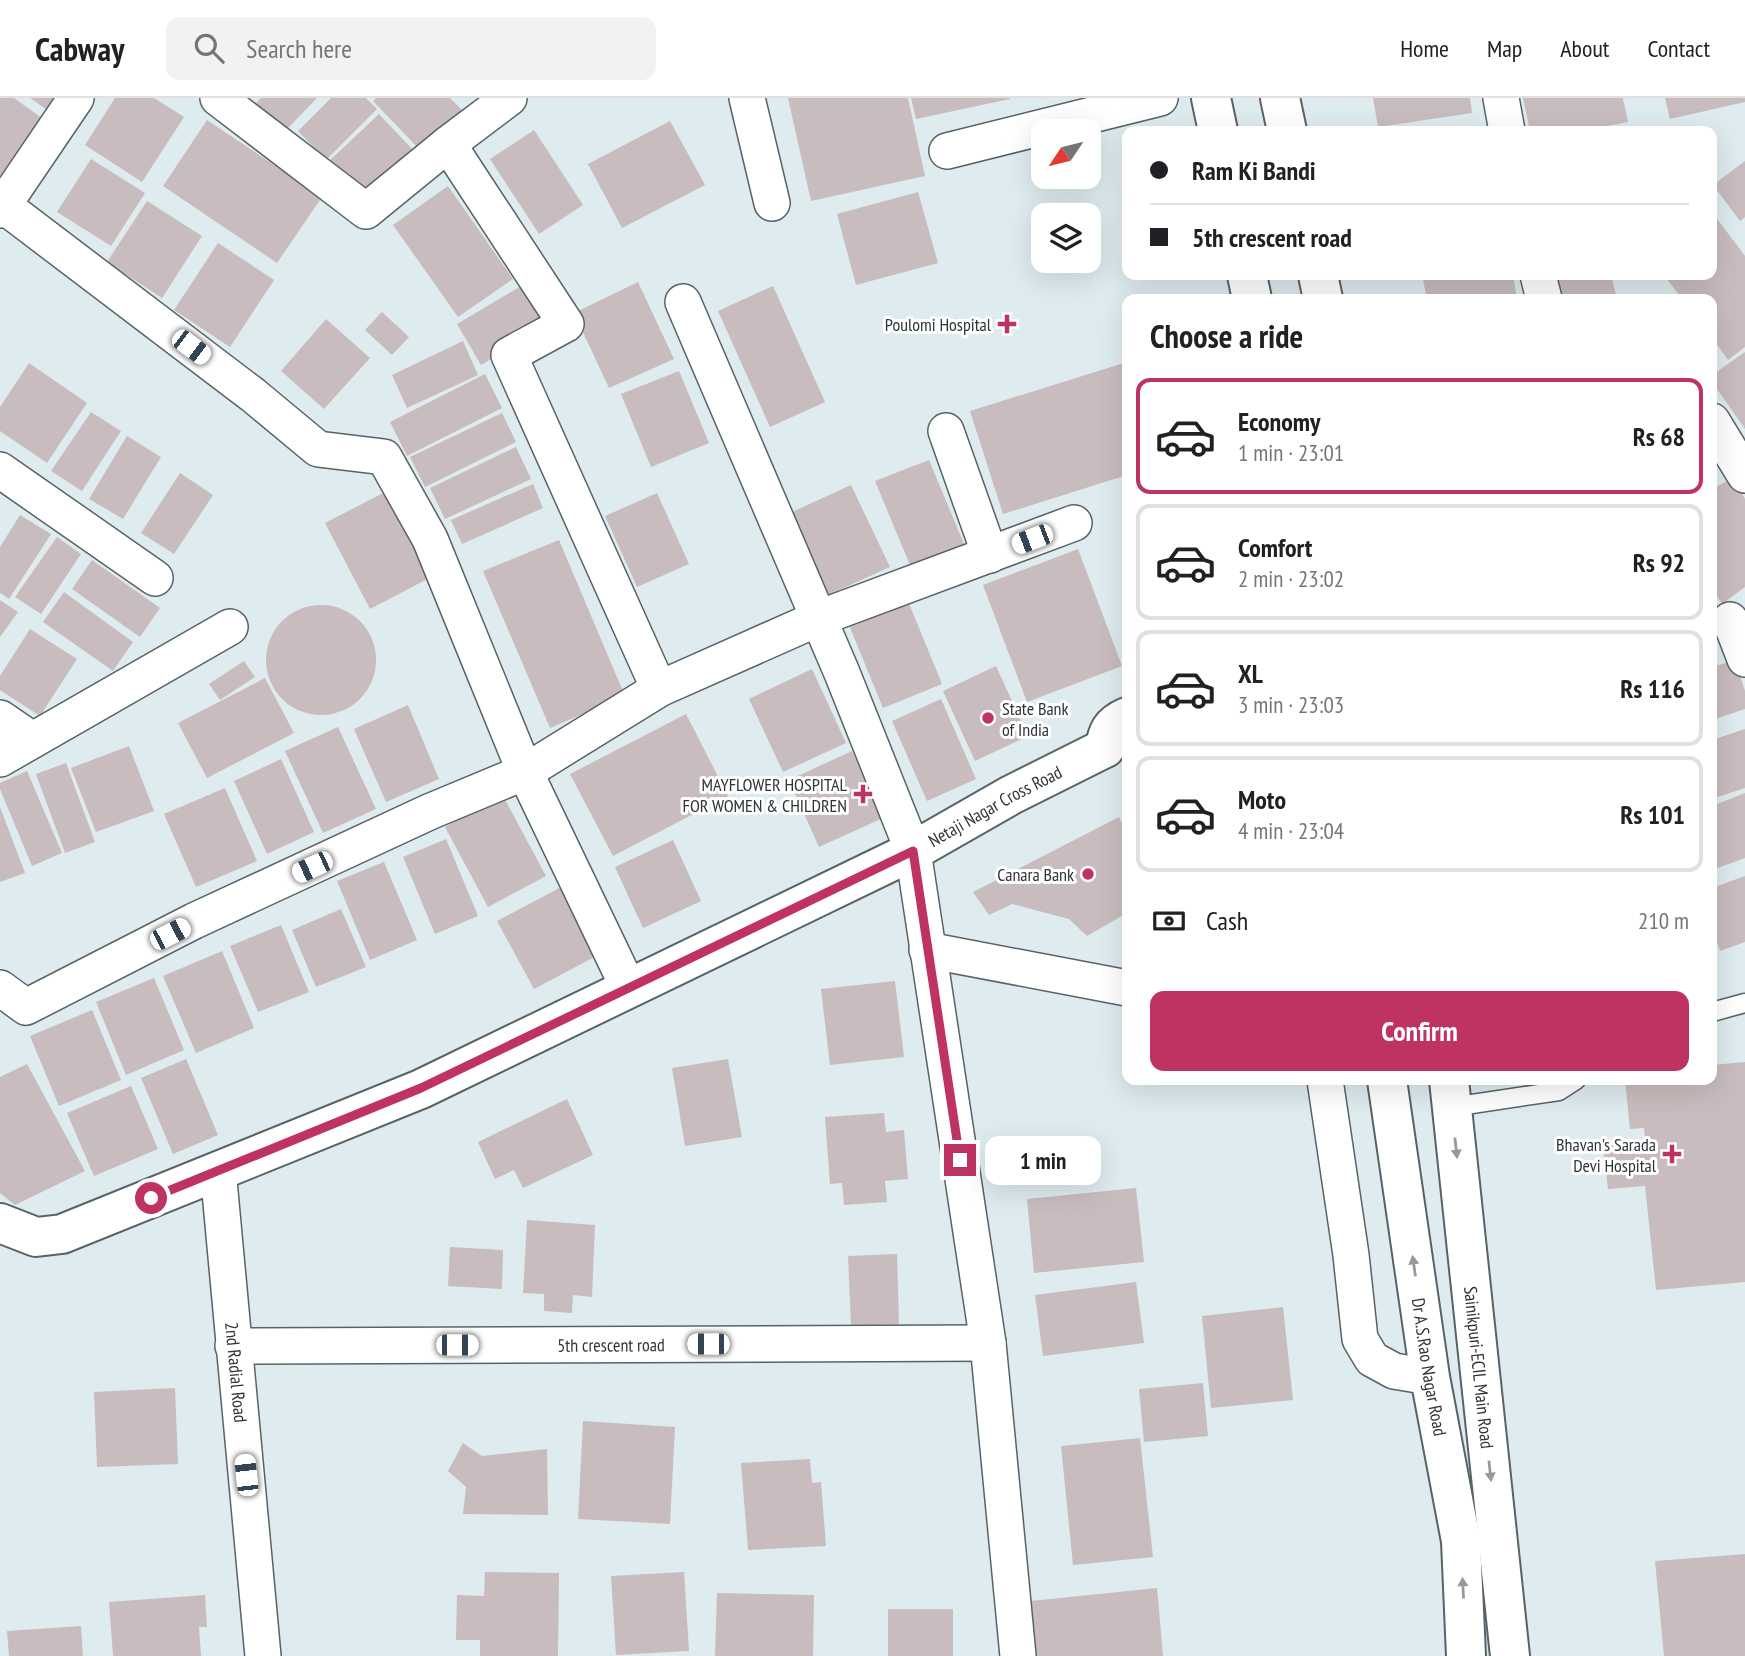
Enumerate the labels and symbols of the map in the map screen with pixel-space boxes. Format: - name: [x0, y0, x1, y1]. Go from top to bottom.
- north arrow: [1031, 119, 1101, 189]
- place label: Poulomi Hospital: [885, 313, 992, 336]
- marker: Poulomi Hospital: [997, 314, 1017, 334]
- car: [168, 326, 215, 368]
- car: [1009, 522, 1056, 556]
- place label: State Bank of India: [1002, 697, 1068, 741]
- marker: State Bank of India: [980, 710, 996, 726]
- street label: Netaji Nagar Cross Road: [924, 760, 1065, 852]
- place label: MAYFLOWER HOSPITAL FOR WOMEN & CHILDREN: [682, 773, 848, 817]
- marker: MAYFLOWER HOSPITAL FOR WOMEN & CHILDREN: [853, 784, 873, 804]
- car: [289, 849, 336, 885]
- place label: Canara Bank: [997, 863, 1074, 886]
- marker: Canara Bank: [1080, 866, 1096, 882]
- car: [147, 915, 194, 953]
- place label: Bhavan's Sarada Devi Hospital: [1556, 1133, 1657, 1177]
- callout: 1 min: [984, 1136, 1100, 1184]
- one-way arrow: [1451, 1137, 1462, 1159]
- route end: [944, 1144, 976, 1176]
- marker: Bhavan's Sarada Devi Hospital: [1662, 1144, 1682, 1164]
- route start: [135, 1182, 167, 1214]
- one-way arrow: [1408, 1255, 1419, 1277]
- street label: Sainikpuri-ECIL Main Road: [1459, 1285, 1499, 1450]
- street label: Dr A.S.Rao Nagar Road: [1407, 1296, 1452, 1438]
- street label: 2nd Radial Road: [221, 1321, 253, 1424]
- street label: 5th crescent road: [557, 1333, 665, 1356]
- car: [688, 1334, 730, 1355]
- car: [437, 1335, 479, 1356]
- car: [234, 1453, 259, 1497]
- one-way arrow: [1485, 1461, 1496, 1483]
- one-way arrow: [1457, 1577, 1468, 1599]

